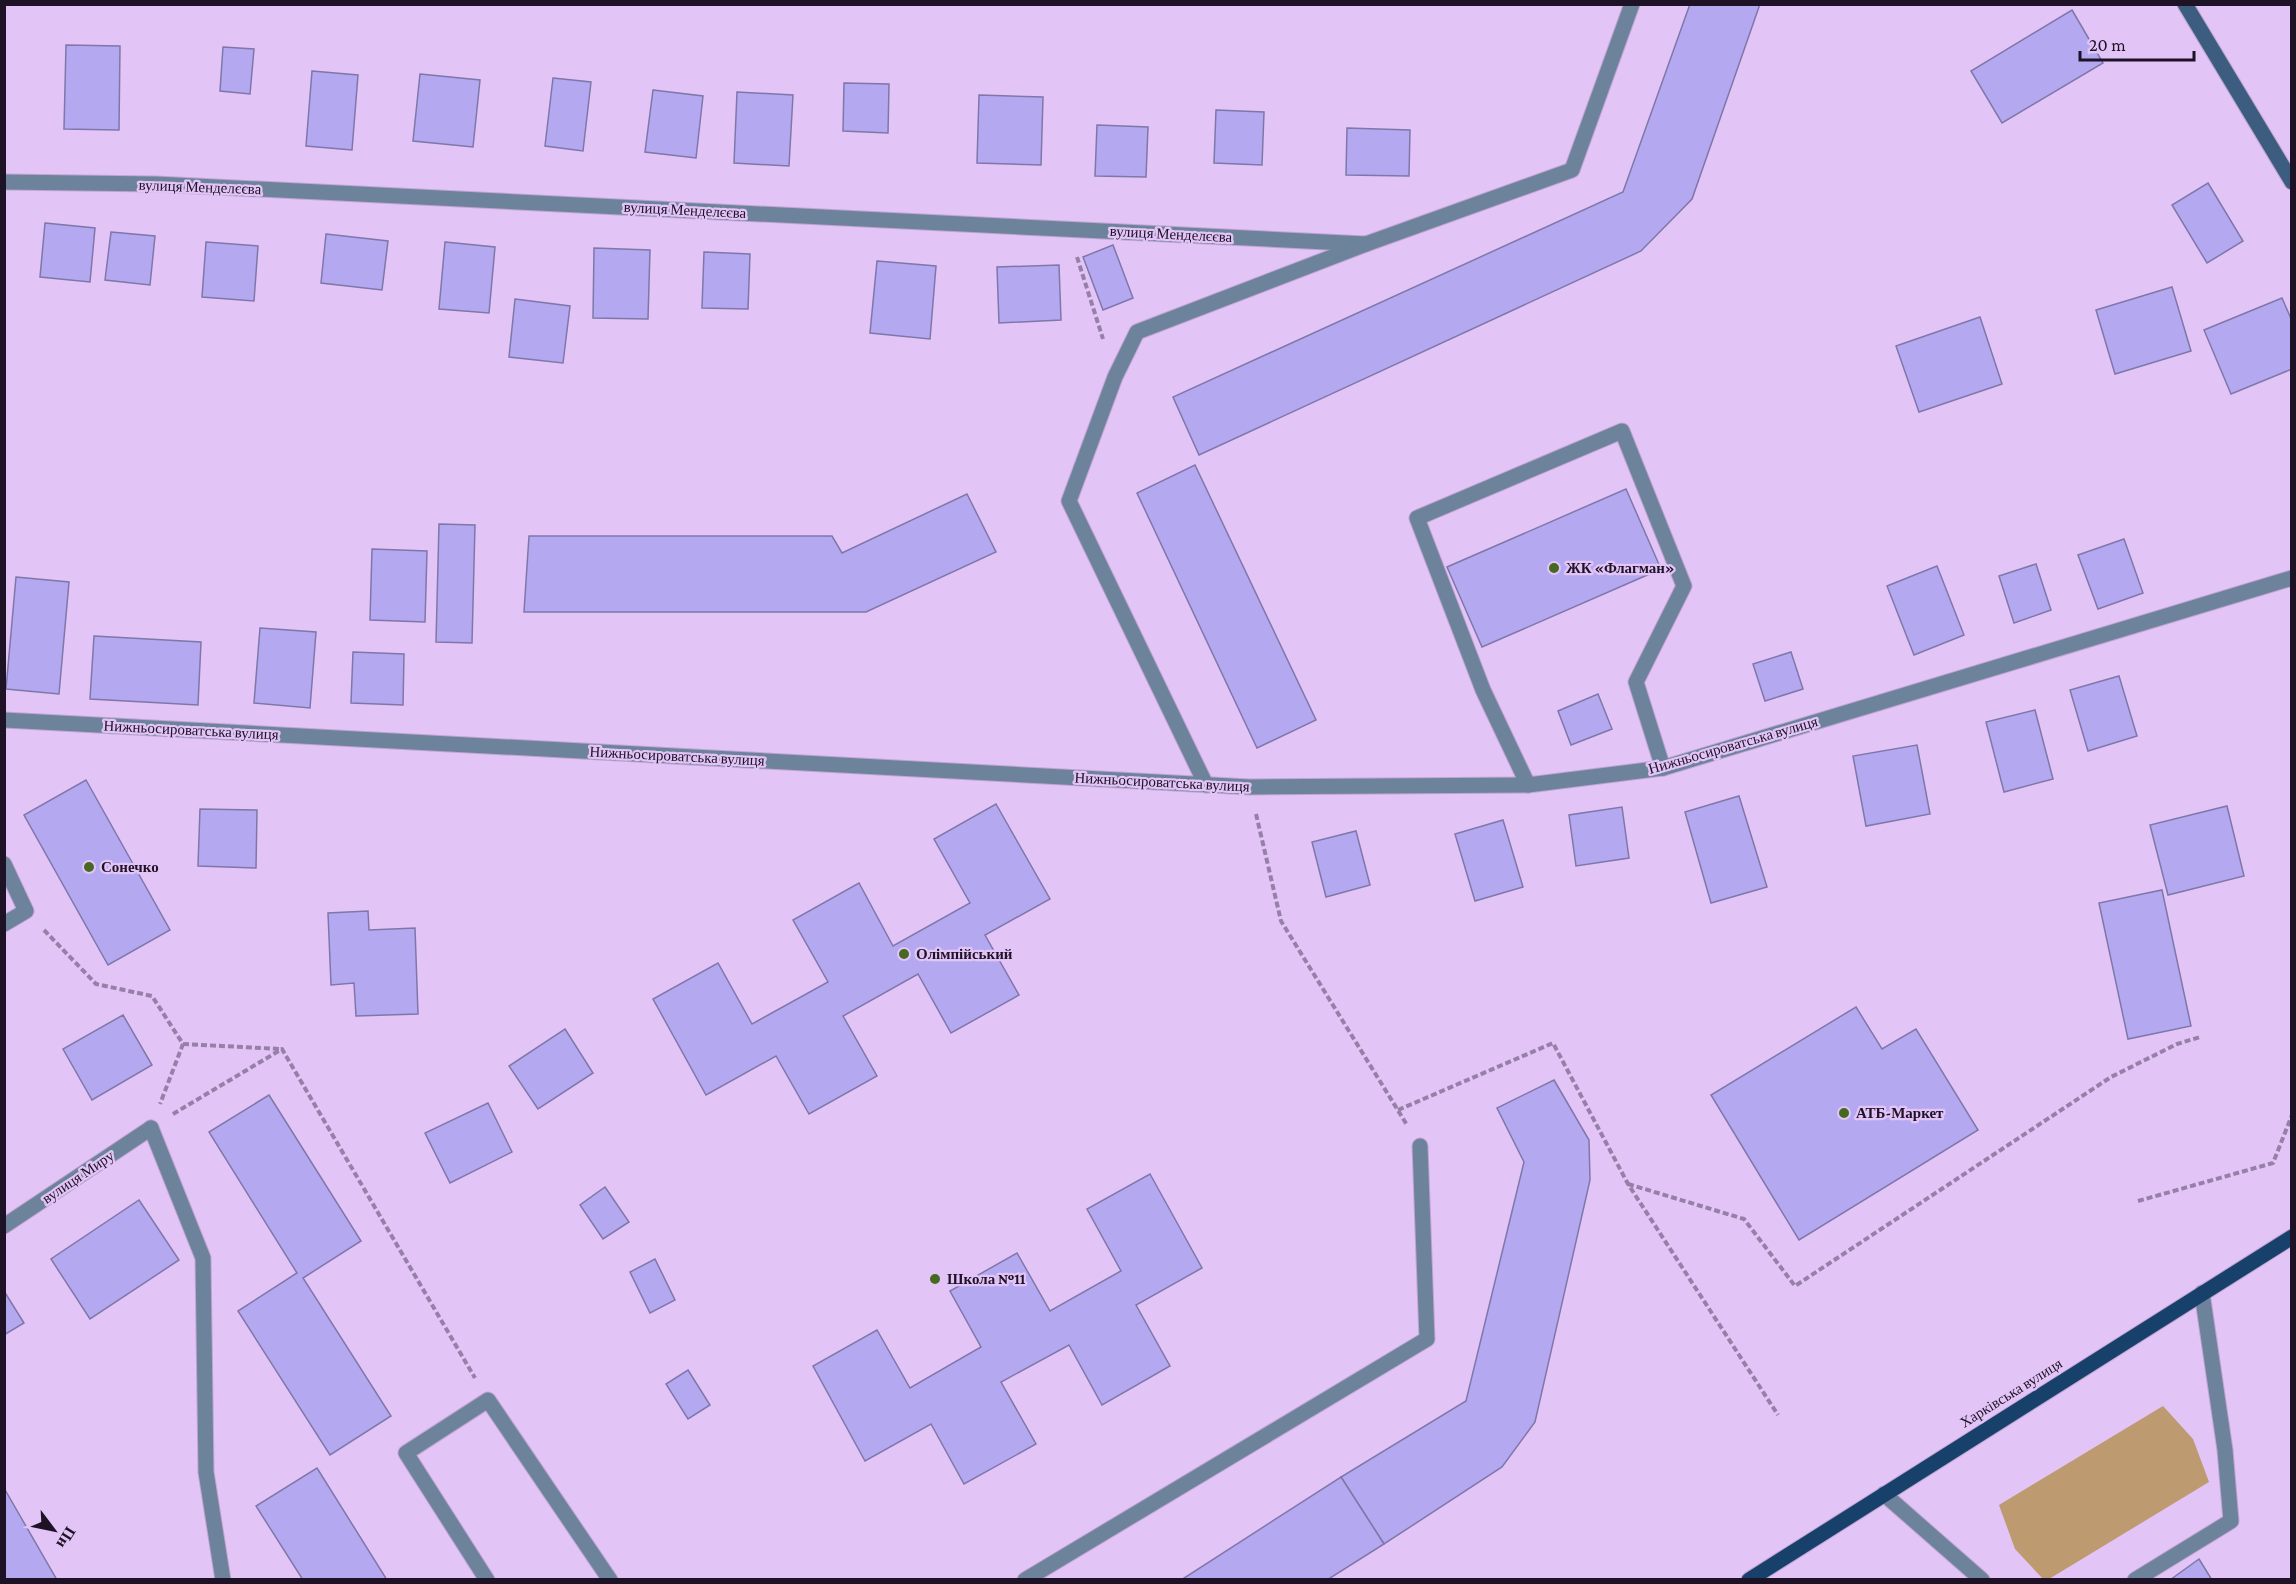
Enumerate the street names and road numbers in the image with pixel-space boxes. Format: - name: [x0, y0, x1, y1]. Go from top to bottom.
- street label: вулиця Менделєєва: [138, 177, 262, 197]
- street label: вулиця Менделєєва: [623, 199, 747, 221]
- street label: вулиця Менделєєва: [1109, 223, 1233, 245]
- street label: Нижньосироватська вулиця: [1646, 713, 1820, 777]
- street label: Нижньосироватська вулиця: [103, 717, 279, 743]
- street label: Нижньосироватська вулиця: [589, 743, 765, 769]
- street label: Нижньосироватська вулиця: [1074, 769, 1250, 795]
- street label: вулиця Миру: [39, 1147, 117, 1207]
- street label: Харківська вулиця: [1957, 1355, 2065, 1431]

